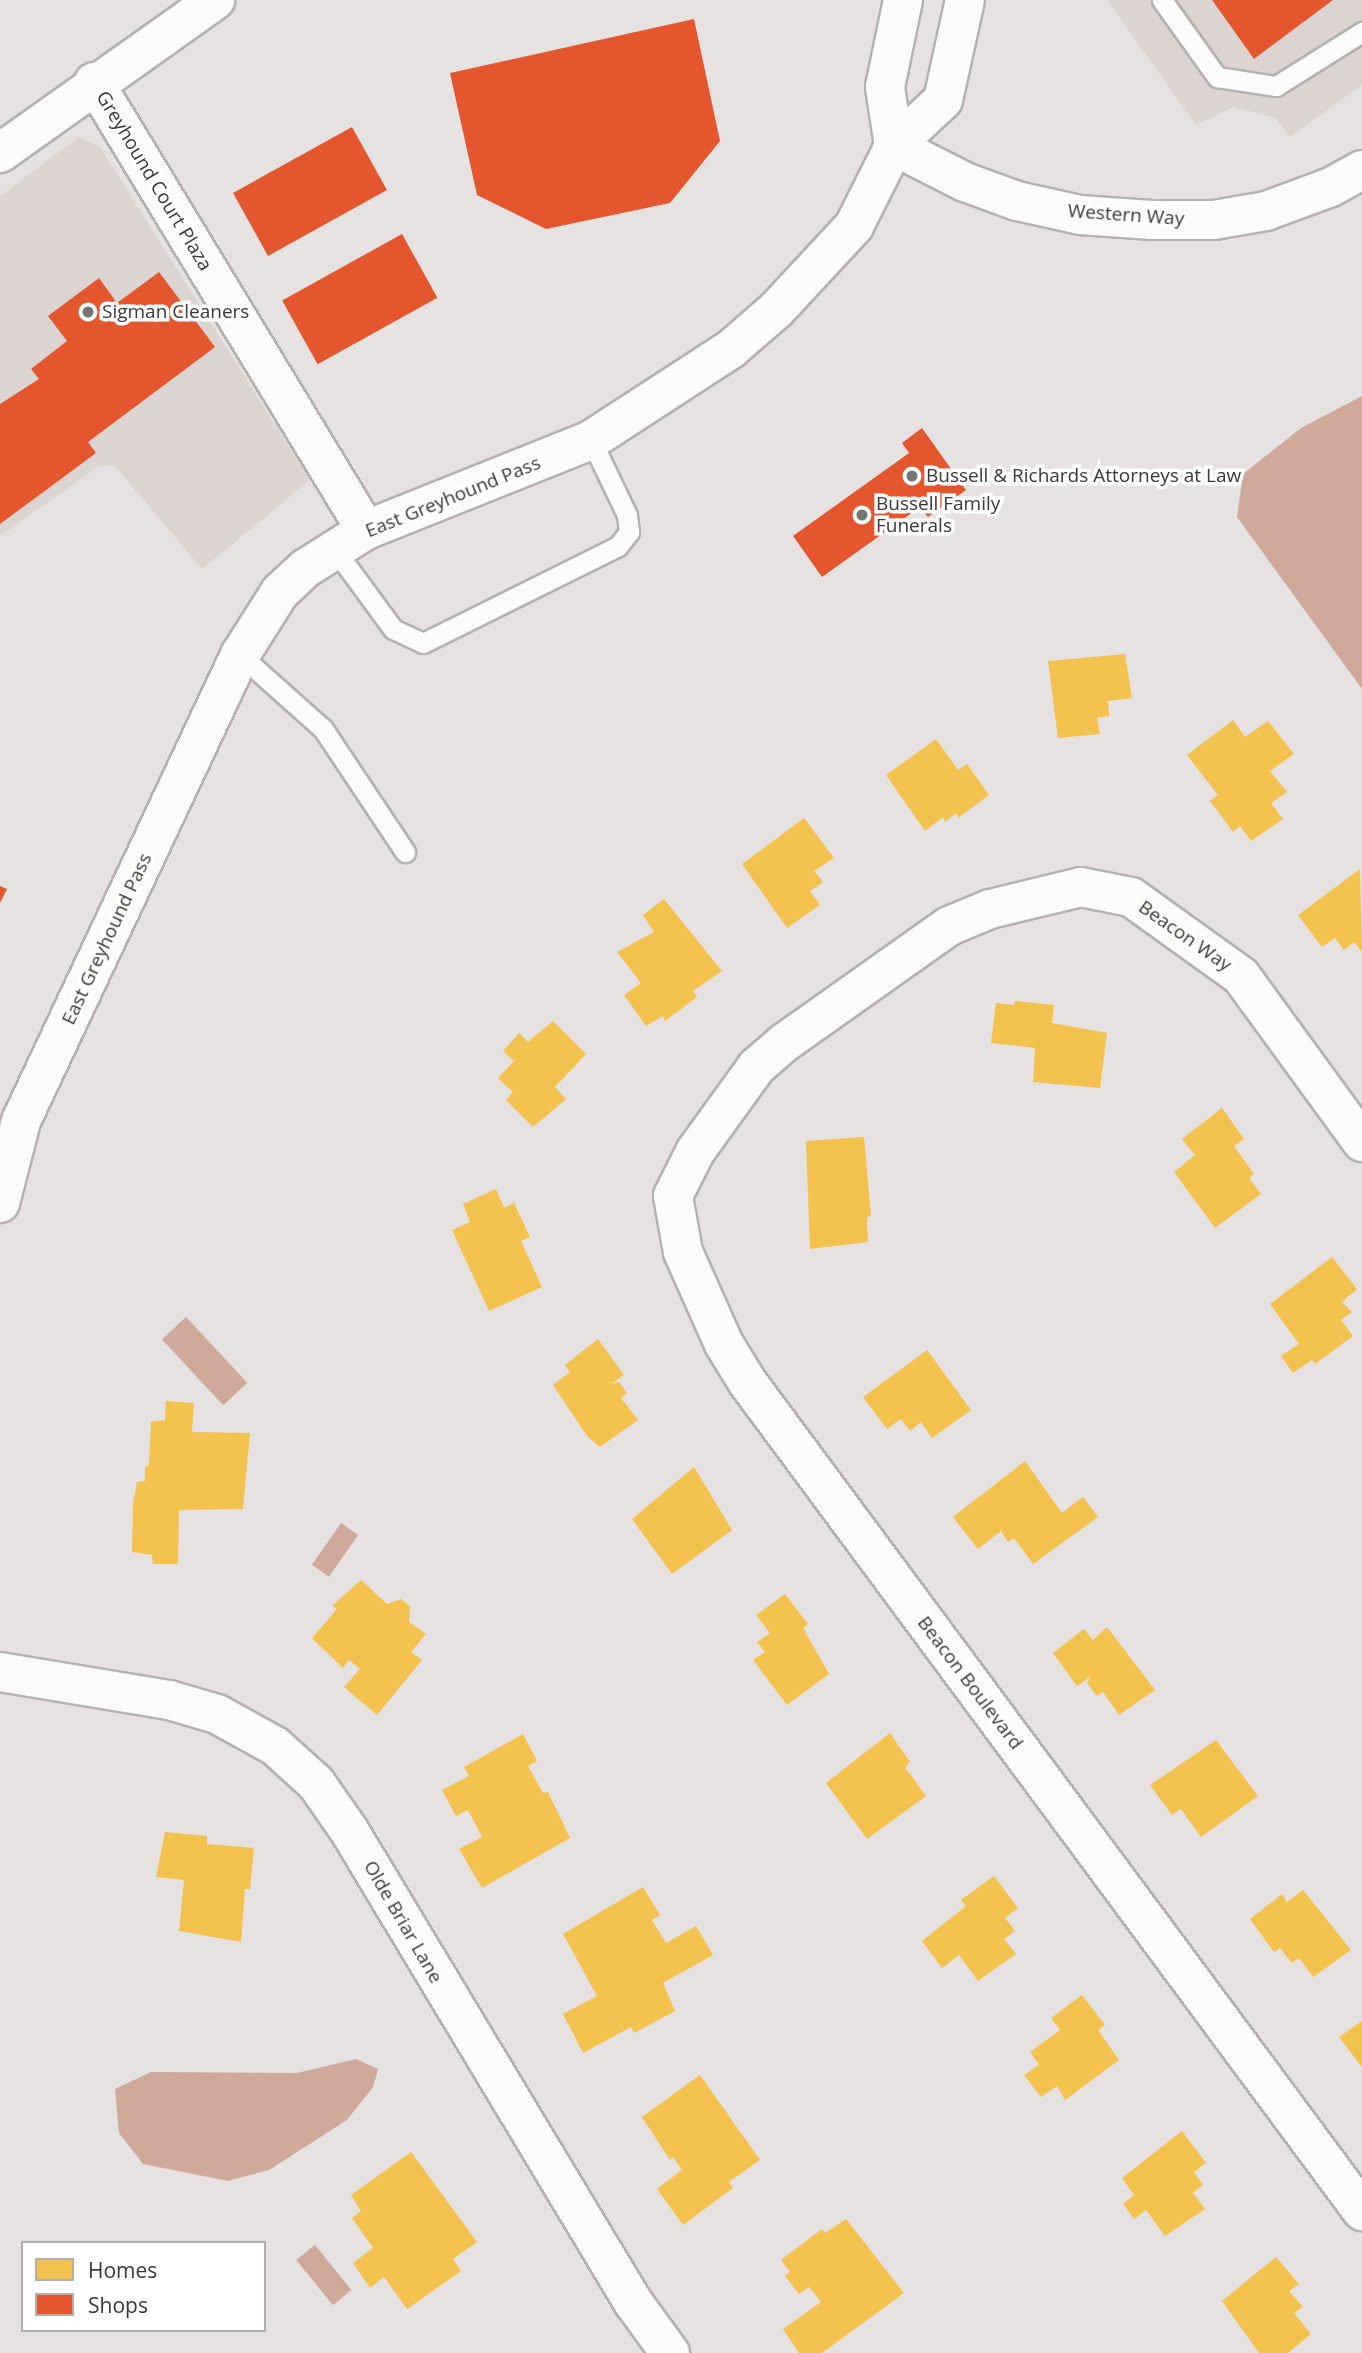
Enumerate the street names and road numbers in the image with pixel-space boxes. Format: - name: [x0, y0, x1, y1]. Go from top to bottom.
- street label: Greyhound Court Plaza: [91, 87, 217, 275]
- street label: Western Way: [1067, 200, 1185, 230]
- street label: East Greyhound Pass: [362, 451, 544, 543]
- street label: East Greyhound Pass: [57, 850, 157, 1028]
- street label: Beacon Way: [1134, 896, 1236, 976]
- street label: Beacon Boulevard: [912, 1612, 1028, 1754]
- street label: Olde Briar Lane: [359, 1857, 447, 1987]

